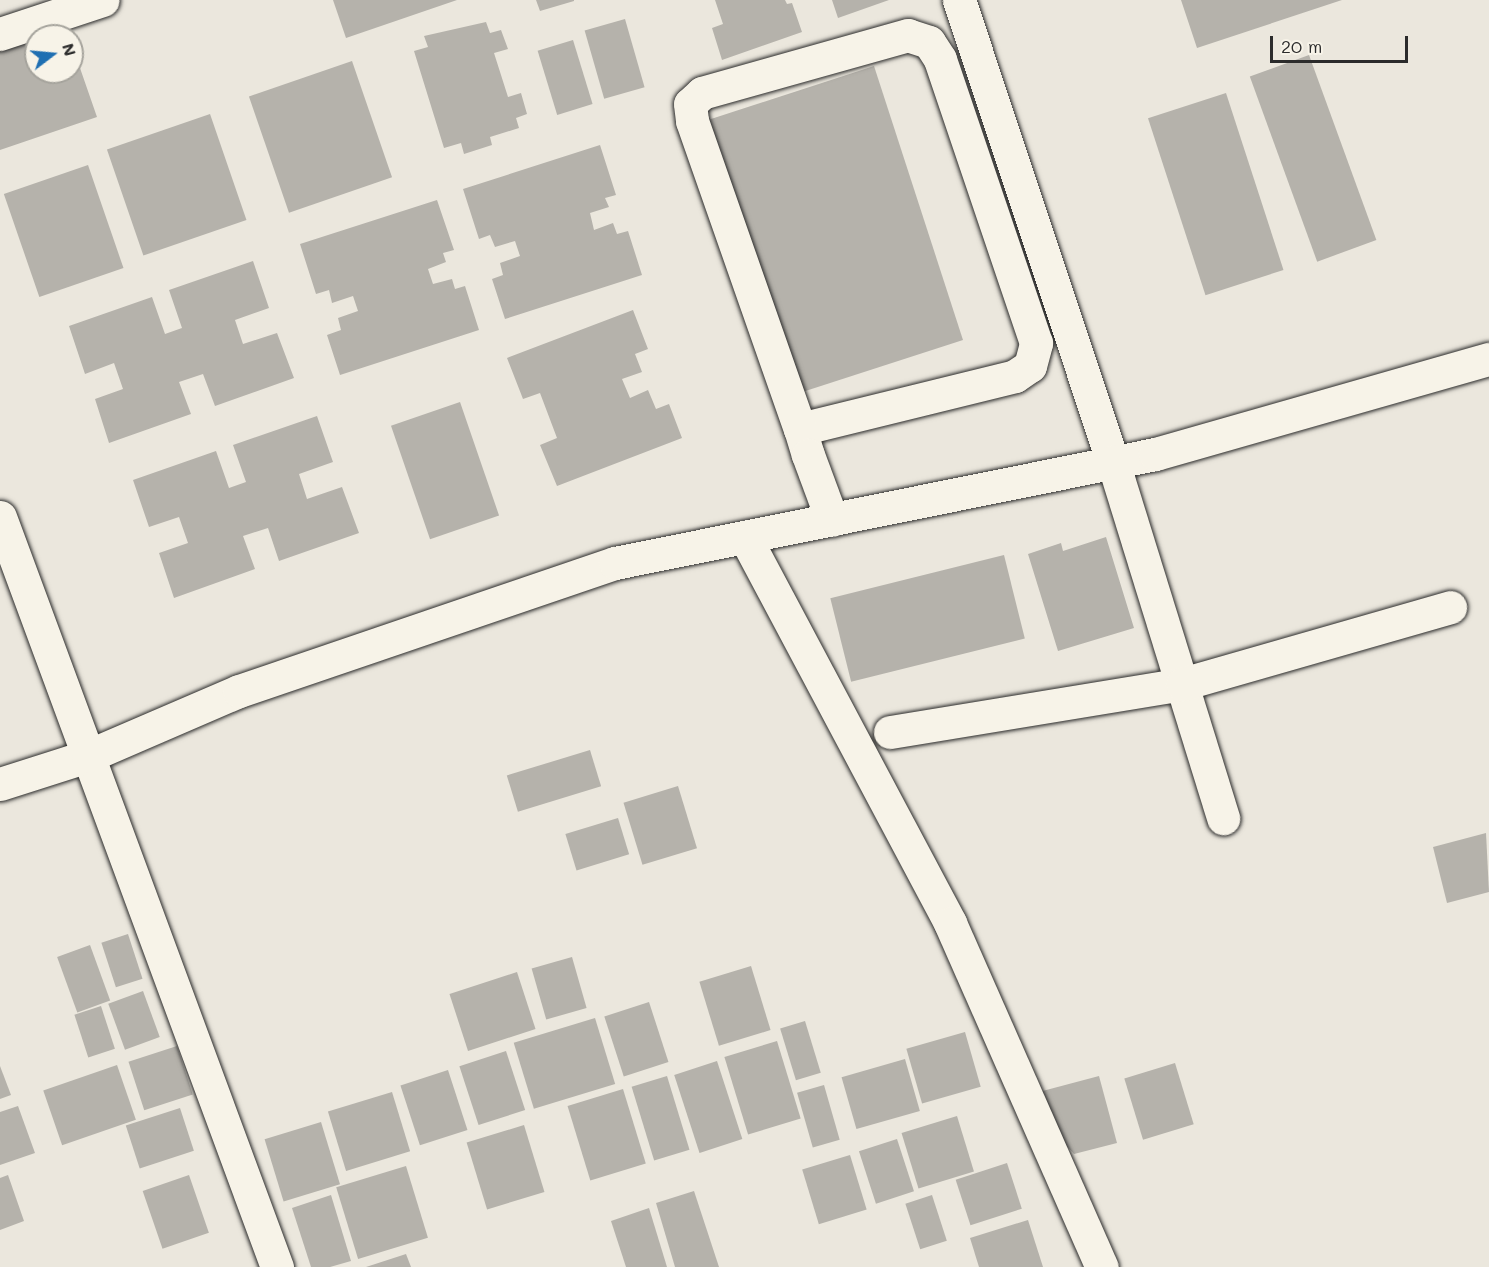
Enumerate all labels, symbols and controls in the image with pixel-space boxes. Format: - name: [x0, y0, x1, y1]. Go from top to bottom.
- north arrow: [24, 24, 84, 84]
- scale bar: [1273, 24, 1411, 62]
- text: 20 m: [1281, 34, 1322, 58]
- text: N: [58, 41, 82, 58]

